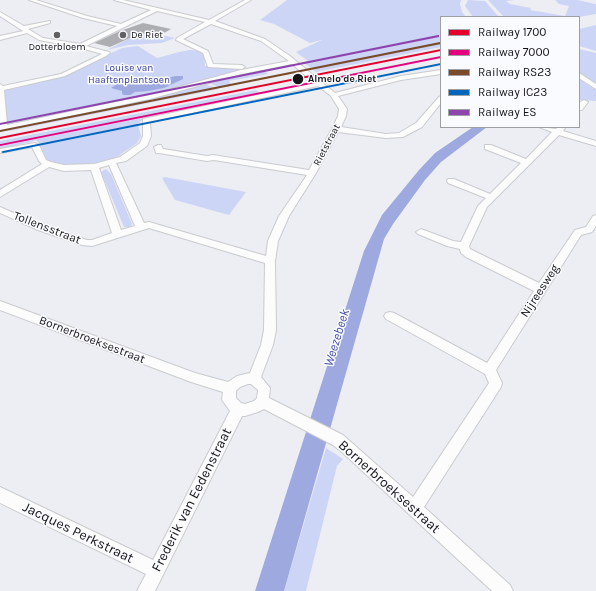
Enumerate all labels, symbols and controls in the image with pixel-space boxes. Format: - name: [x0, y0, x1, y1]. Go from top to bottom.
- legend: [440, 16, 580, 128]
- text: Railway 1700: [478, 25, 546, 39]
- place label: De Riet: [131, 29, 163, 41]
- marker: Dotterbloem: [52, 30, 62, 40]
- marker: De Riet: [118, 30, 128, 40]
- place label: Dotterbloem: [28, 41, 86, 53]
- text: Railway 7000: [478, 45, 550, 59]
- park label: Louise van Haaftenplantsoen: [88, 62, 170, 86]
- text: Railway RS23: [478, 65, 551, 79]
- marker: Almelo de Riet: [291, 72, 305, 86]
- place label: Almelo de Riet: [308, 73, 376, 85]
- text: Railway IC23: [478, 85, 547, 99]
- text: Railway ES: [478, 105, 537, 119]
- street label: Rietstraat: [311, 122, 343, 168]
- street label: Tollensstraat: [11, 209, 83, 247]
- street label: Nijreesweg: [518, 262, 562, 320]
- water label: Weezebeek: [321, 307, 353, 369]
- street label: Bornerbroeksestraat: [37, 313, 147, 367]
- street label: Frederik van Eedenstraat: [148, 425, 236, 575]
- street label: Bornerbroeksestraat: [335, 437, 443, 537]
- street label: Jacques Perkstraat: [20, 499, 136, 567]

